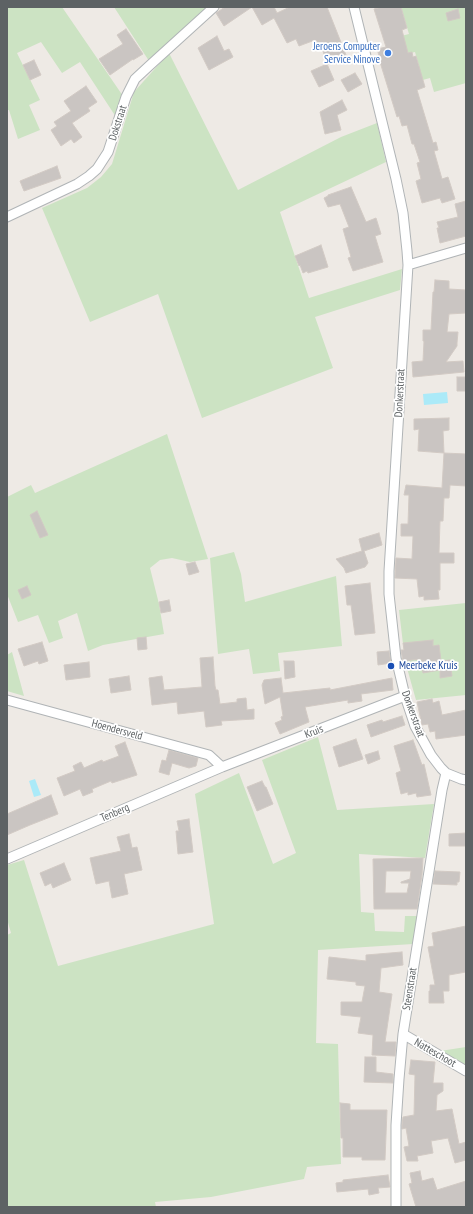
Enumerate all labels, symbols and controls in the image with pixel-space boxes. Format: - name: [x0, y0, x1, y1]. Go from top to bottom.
- place label: Jeroens Computer Service Ninove: [313, 40, 380, 66]
- marker: Jeroens Computer Service Ninove: [383, 48, 393, 58]
- street label: Dokstraat: [106, 104, 130, 142]
- street label: Donkerstraat: [392, 368, 408, 418]
- place label: Meerbeke Kruis: [399, 659, 457, 673]
- marker: Meerbeke Kruis: [386, 661, 396, 671]
- street label: Donkerstraat: [398, 689, 428, 739]
- street label: Hoendersveld: [90, 717, 144, 743]
- street label: Kruis: [303, 722, 325, 742]
- street label: Tenberg: [99, 801, 131, 825]
- street label: Steenstraat: [400, 967, 420, 1011]
- street label: Natteschoot: [412, 1036, 458, 1070]

